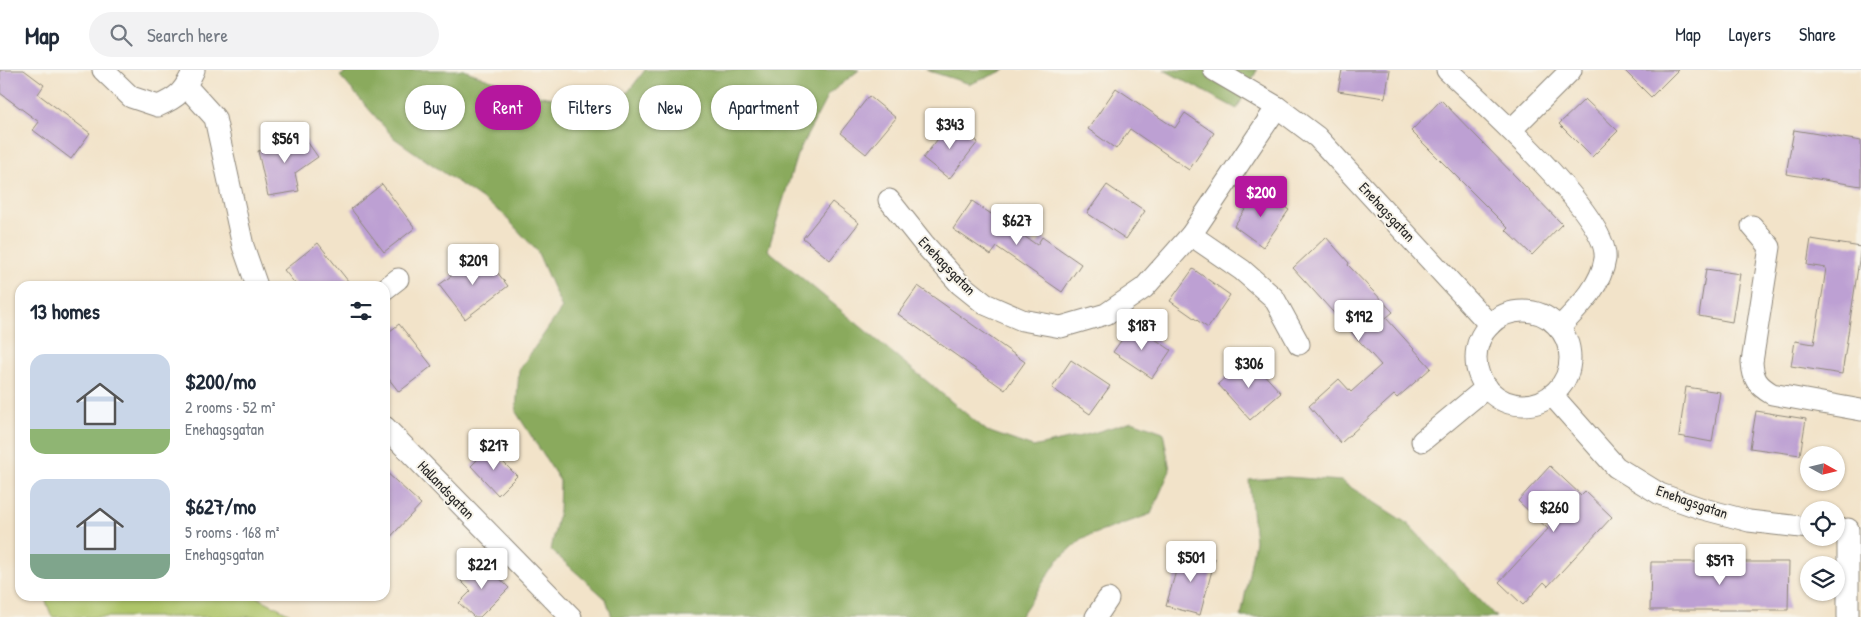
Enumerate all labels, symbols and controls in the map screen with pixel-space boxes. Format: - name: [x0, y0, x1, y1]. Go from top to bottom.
- search box: [89, 12, 439, 57]
- text: Map: [25, 19, 59, 51]
- icon: search: [107, 21, 135, 49]
- text: Search here: [147, 22, 228, 48]
- text: Map: [1675, 22, 1701, 47]
- text: Layers: [1729, 22, 1771, 47]
- text: Share: [1799, 22, 1836, 47]
- chip: Buy: [405, 85, 465, 130]
- chip: Rent: [475, 85, 541, 130]
- chip: Filters: [551, 85, 629, 130]
- chip: New: [639, 85, 701, 130]
- chip: Apartment: [711, 85, 817, 130]
- pin: $343: [920, 108, 980, 150]
- text: $343: [936, 113, 964, 135]
- pin: $569: [255, 122, 315, 164]
- text: $569: [271, 127, 299, 149]
- pin: $200: [1231, 176, 1291, 218]
- street label: Enehagsgatan: [1354, 177, 1421, 246]
- text: $200: [1246, 181, 1276, 203]
- pin: $627: [987, 204, 1047, 246]
- text: $627: [1002, 209, 1032, 231]
- street label: Enehagsgatan: [914, 232, 981, 300]
- pin: $209: [443, 244, 503, 286]
- text: $209: [459, 249, 487, 271]
- text: 13 homes: [30, 297, 100, 326]
- icon: filters: [347, 297, 375, 325]
- pin: $192: [1329, 300, 1389, 342]
- text: $192: [1345, 305, 1373, 327]
- pin: $187: [1112, 308, 1172, 351]
- text: $187: [1128, 314, 1156, 336]
- pin: $306: [1219, 346, 1279, 389]
- text: $306: [1235, 352, 1263, 374]
- text: $200/mo: [185, 367, 256, 396]
- icon: home: [70, 374, 130, 434]
- text: 2 rooms · 52 m²: [185, 396, 275, 418]
- text: Enehagsgatan: [185, 418, 264, 440]
- pin: $217: [464, 428, 524, 471]
- text: $217: [479, 434, 509, 456]
- north arrow: [1800, 446, 1845, 491]
- map controls: [1800, 446, 1845, 601]
- street label: Hallandsgatan: [413, 456, 480, 524]
- street label: Enehagsgatan: [1654, 479, 1731, 524]
- pin: $260: [1524, 490, 1584, 533]
- text: $627/mo: [185, 492, 256, 521]
- text: $260: [1539, 496, 1569, 518]
- icon: home: [70, 499, 130, 559]
- button: locate: [1800, 501, 1845, 546]
- text: 5 rooms · 168 m²: [185, 521, 279, 543]
- pin: $501: [1161, 540, 1221, 583]
- text: Enehagsgatan: [185, 543, 264, 565]
- pin: $517: [1690, 544, 1750, 586]
- text: $501: [1177, 546, 1205, 568]
- pin: $221: [452, 548, 512, 590]
- text: $517: [1706, 549, 1734, 571]
- text: $221: [468, 553, 496, 575]
- button: layers: [1800, 556, 1845, 601]

